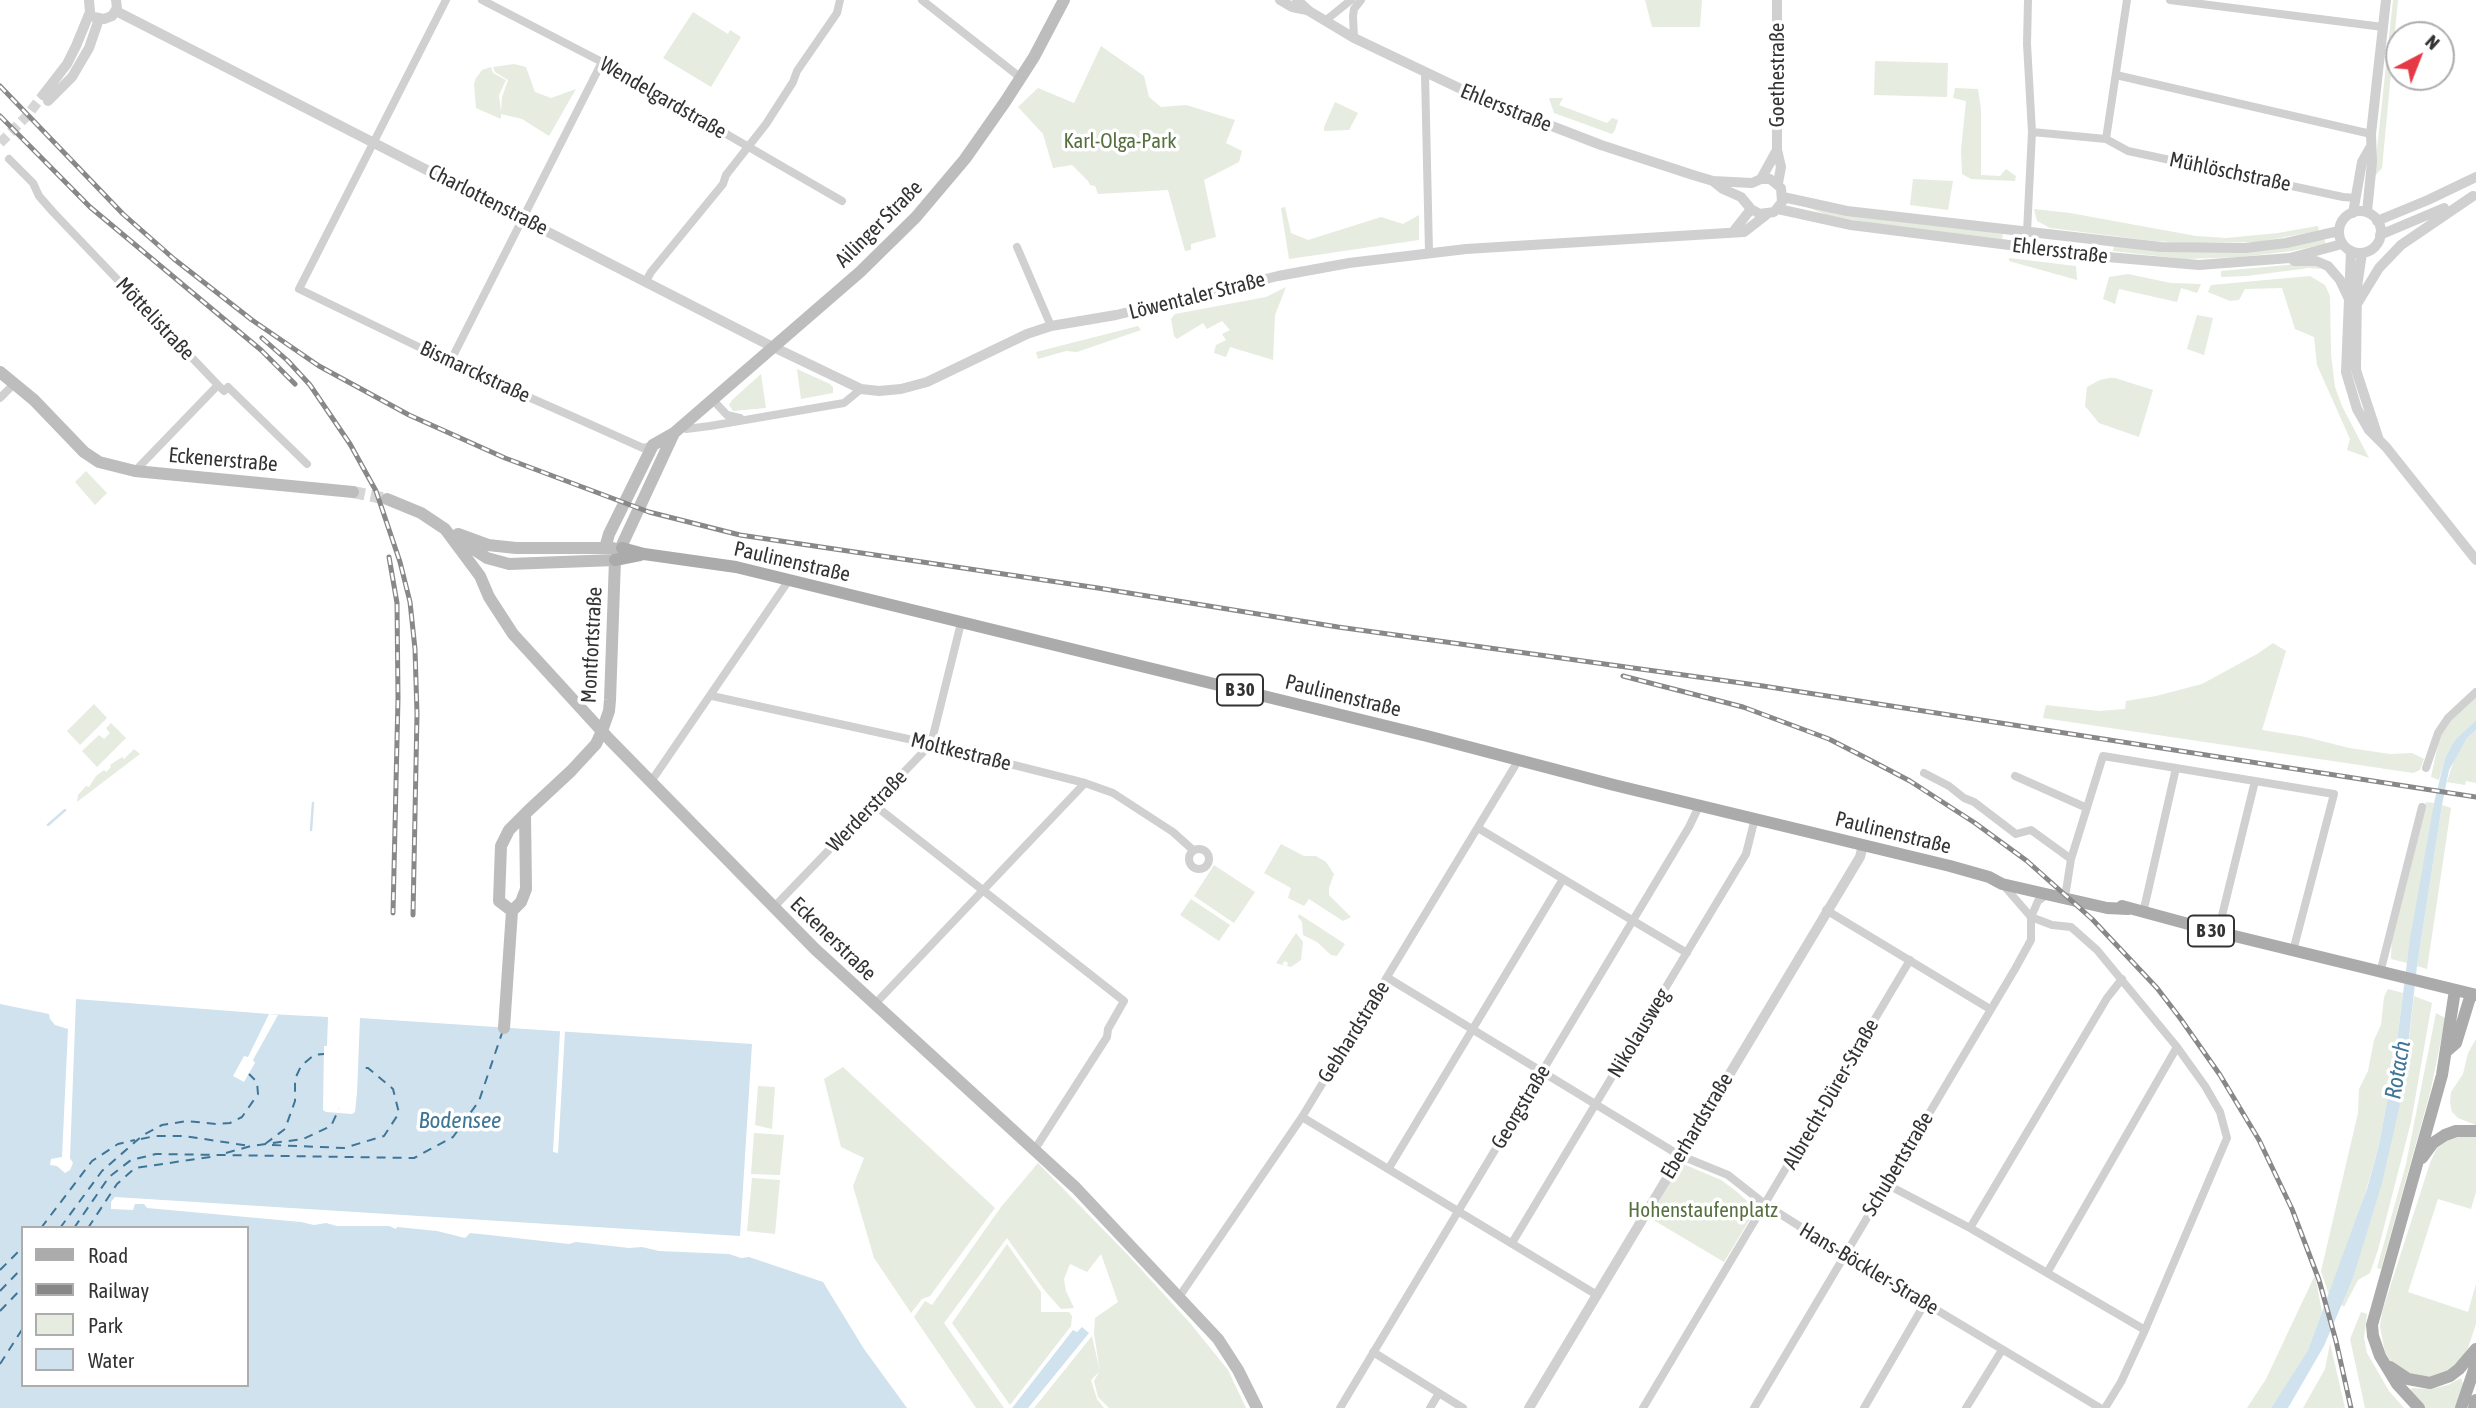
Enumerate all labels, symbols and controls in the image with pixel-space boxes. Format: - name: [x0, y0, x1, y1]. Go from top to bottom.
- north arrow: [2385, 21, 2455, 91]
- street label: Goethestraße: [1764, 23, 1790, 127]
- text: N: [2421, 30, 2444, 54]
- street label: Wendelgardstraße: [595, 52, 731, 144]
- street label: Ehlersstraße: [1457, 78, 1555, 138]
- park label: Karl-Olga-Park: [1064, 128, 1176, 154]
- street label: Mühlöschstraße: [2167, 147, 2293, 197]
- street label: Charlottenstraße: [424, 159, 552, 241]
- street label: Ailinger Straße: [830, 175, 928, 273]
- street label: Ehlersstraße: [2011, 233, 2109, 269]
- street label: Löwentaler Straße: [1126, 267, 1268, 325]
- street label: Möttelistraße: [110, 272, 200, 366]
- street label: Bismarckstraße: [416, 335, 534, 409]
- street label: Eckenerstraße: [167, 443, 279, 477]
- street label: Paulinenstraße: [731, 536, 853, 588]
- street label: Montfortstraße: [576, 586, 608, 704]
- street label: Paulinenstraße: [1282, 669, 1404, 723]
- road number: B 30: [1217, 674, 1263, 706]
- street label: Moltkestraße: [908, 727, 1014, 777]
- street label: Werderstraße: [822, 765, 912, 857]
- street label: Paulinenstraße: [1832, 806, 1954, 860]
- street label: Eckenerstraße: [785, 892, 881, 986]
- road number: B 30: [2188, 916, 2234, 946]
- street label: Gebhardstraße: [1313, 977, 1395, 1087]
- street label: Nikolausweg: [1603, 984, 1675, 1082]
- street label: Albrecht-Dürer-Straße: [1778, 1014, 1884, 1174]
- water label: Rotach: [2379, 1039, 2417, 1101]
- street label: Georgstraße: [1486, 1060, 1556, 1154]
- street label: Eberhardstraße: [1656, 1068, 1738, 1184]
- water label: Bodensee: [419, 1107, 501, 1135]
- street label: Schubertstraße: [1857, 1107, 1939, 1221]
- park label: Hohenstaufenplatz: [1628, 1197, 1778, 1223]
- street label: Hans-Böckler-Straße: [1795, 1218, 1943, 1320]
- legend: [21, 1226, 248, 1387]
- text: Road: [88, 1243, 128, 1267]
- text: Railway: [88, 1278, 149, 1302]
- text: Park: [88, 1313, 123, 1337]
- text: Water: [88, 1348, 134, 1372]

